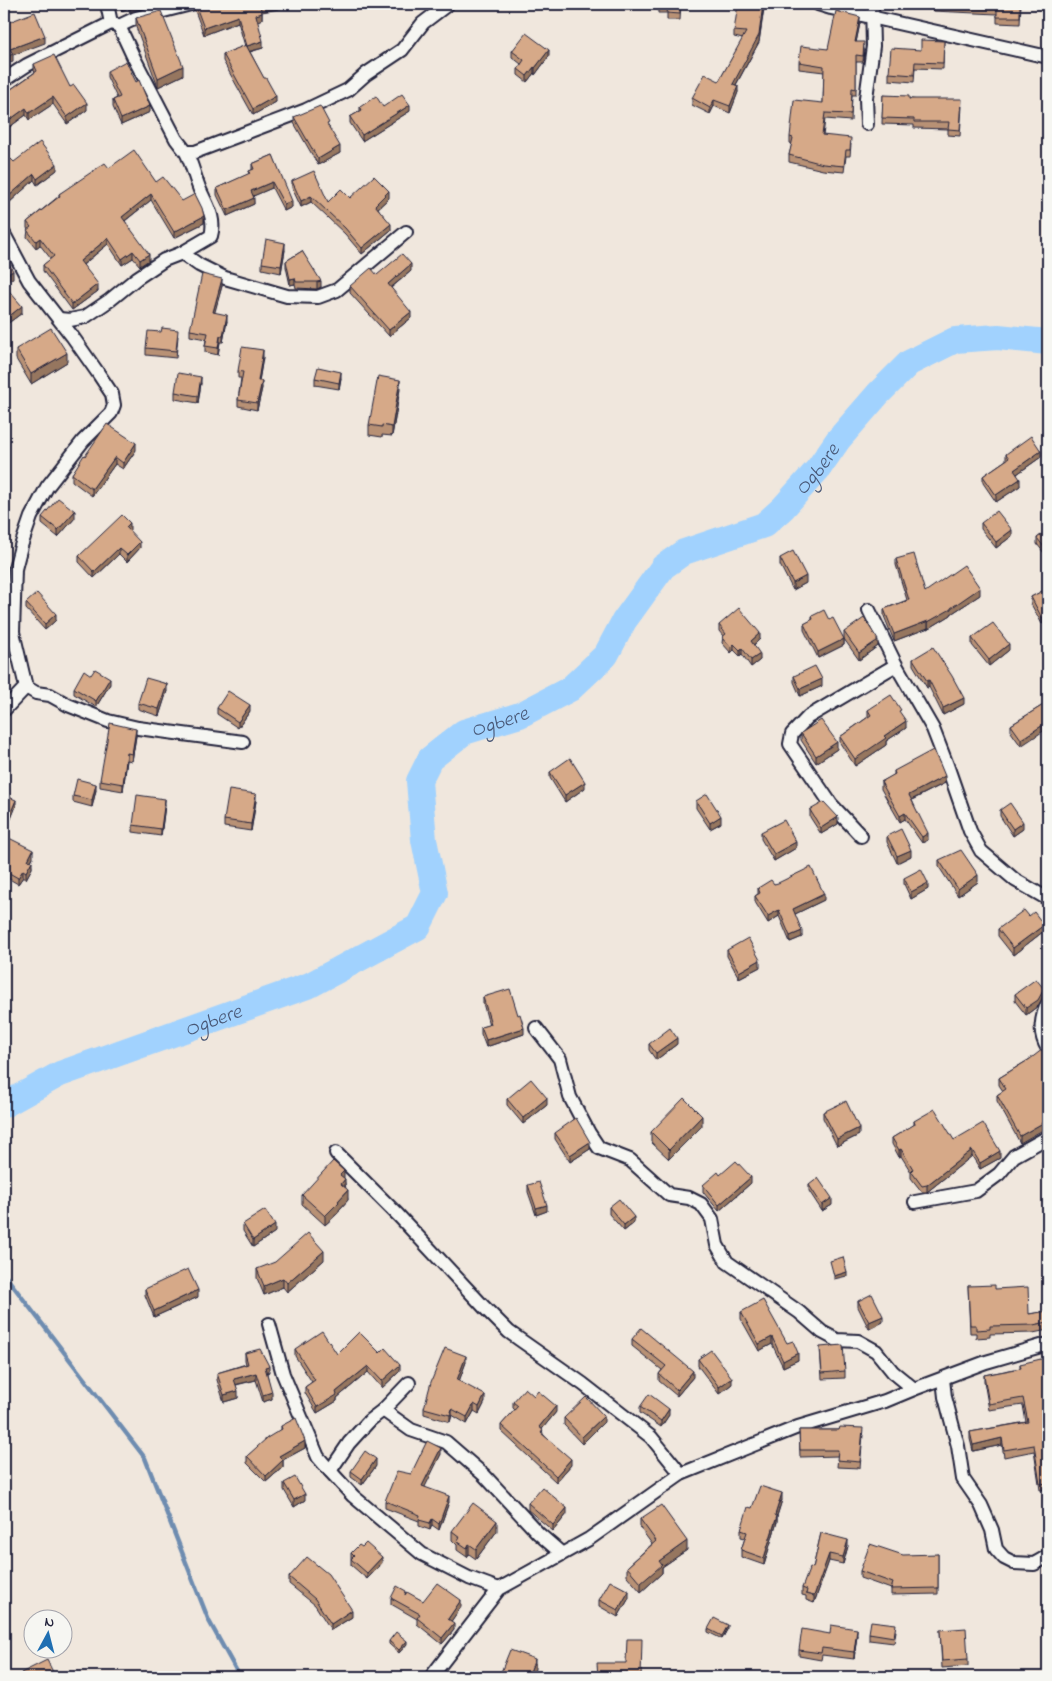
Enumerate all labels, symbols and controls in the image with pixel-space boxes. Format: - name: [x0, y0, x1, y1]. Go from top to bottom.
- water label: Ogbere: [788, 437, 849, 503]
- water label: Ogbere: [467, 699, 536, 746]
- water label: Ogbere: [181, 997, 248, 1046]
- north arrow: [22, 1608, 72, 1658]
- text: N: [43, 1612, 55, 1634]

